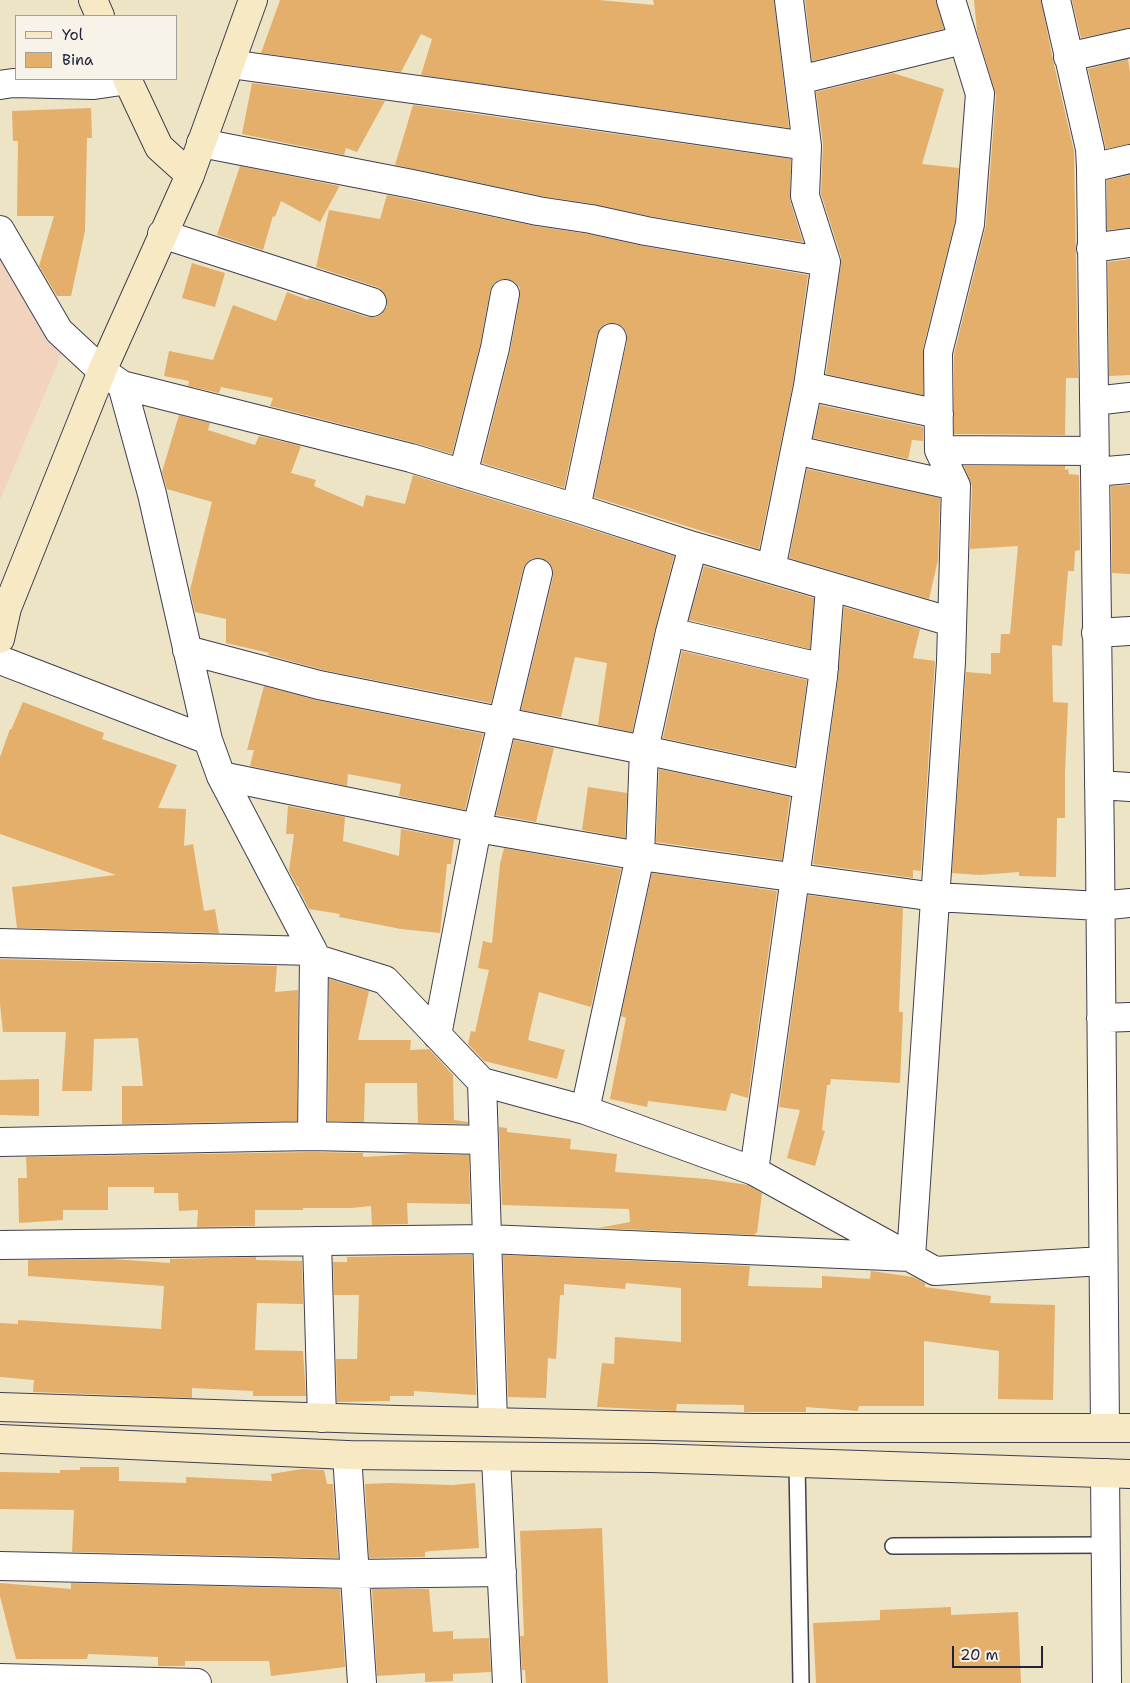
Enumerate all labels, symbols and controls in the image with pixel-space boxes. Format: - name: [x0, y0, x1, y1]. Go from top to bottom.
- legend: [15, 15, 178, 80]
- text: Yol: [62, 25, 83, 45]
- text: Bina: [62, 50, 93, 70]
- scale bar: [955, 1636, 1046, 1668]
- text: 20 m: [960, 1645, 999, 1665]

